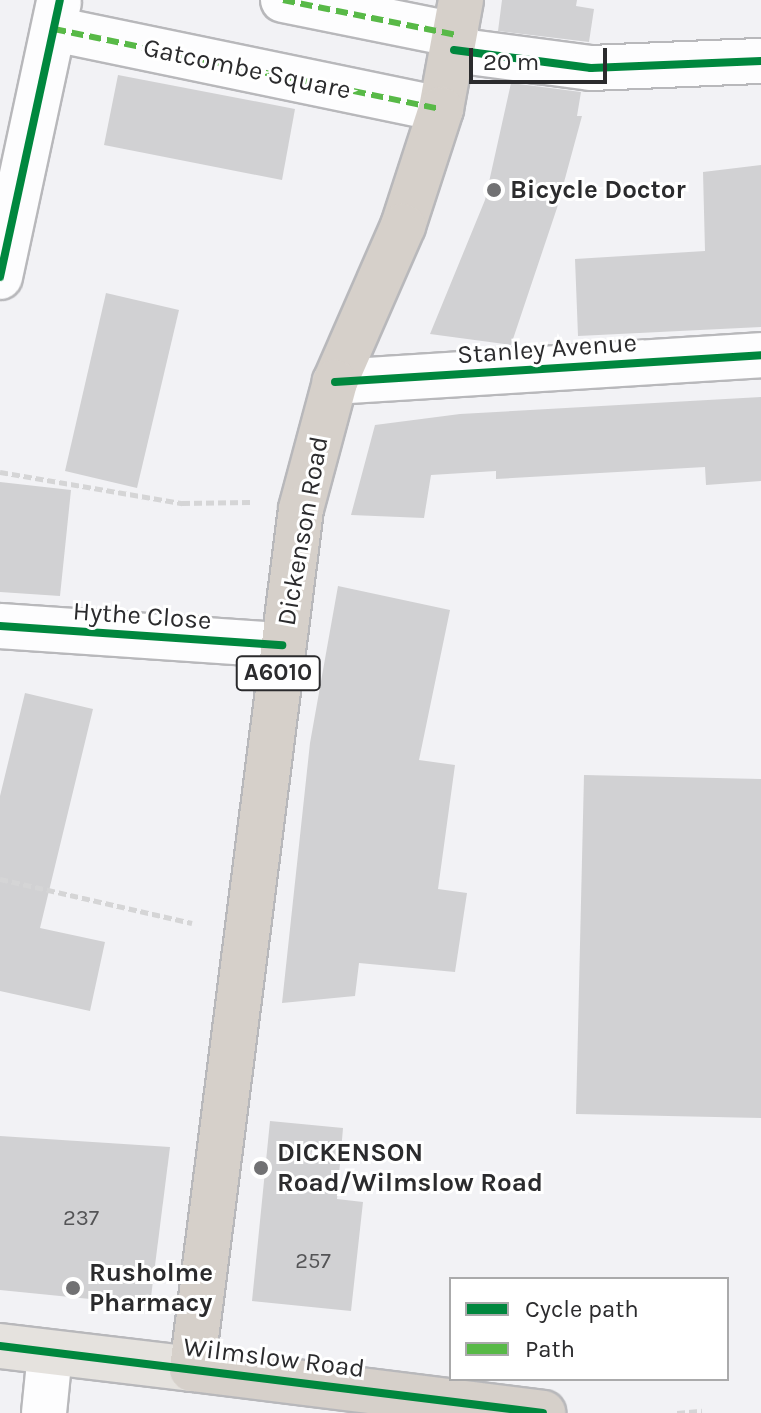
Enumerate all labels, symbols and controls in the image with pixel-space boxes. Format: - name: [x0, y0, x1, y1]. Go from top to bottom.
- street label: Gatcombe Square: [140, 32, 354, 106]
- scale bar: [473, 32, 611, 82]
- text: 20 m: [483, 48, 539, 76]
- place label: Bicycle Doctor: [510, 174, 686, 206]
- marker: Bicycle Doctor: [485, 181, 503, 199]
- street label: Stanley Avenue: [456, 327, 638, 371]
- street label: Dickenson Road: [271, 434, 335, 628]
- street label: Hythe Close: [72, 596, 212, 636]
- road number: A6010: [234, 653, 322, 693]
- place label: DICKENSON Road/Wilmslow Road: [277, 1137, 543, 1198]
- marker: DICKENSON Road/Wilmslow Road: [252, 1159, 270, 1177]
- house number: 237: [63, 1206, 99, 1232]
- house number: 257: [295, 1249, 331, 1275]
- place label: Rusholme Pharmacy: [89, 1257, 213, 1318]
- legend: [449, 1277, 729, 1381]
- marker: Rusholme Pharmacy: [64, 1279, 82, 1297]
- text: Cycle path: [525, 1295, 639, 1323]
- street label: Wilmslow Road: [181, 1331, 367, 1385]
- text: Path: [525, 1335, 575, 1363]

